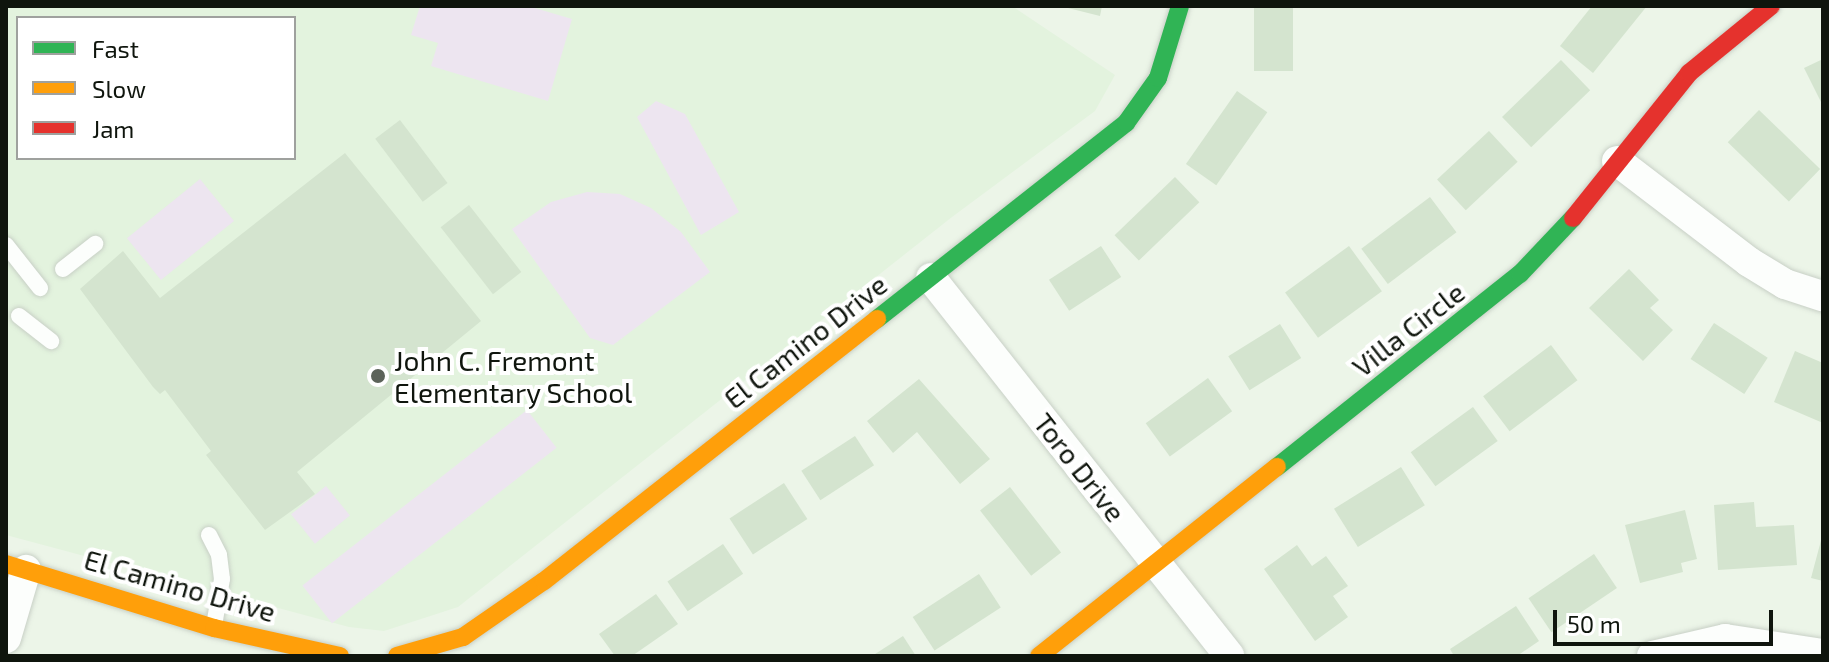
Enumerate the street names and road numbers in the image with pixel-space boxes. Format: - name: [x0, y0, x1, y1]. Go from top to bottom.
- street label: El Camino Drive: [717, 267, 893, 415]
- street label: Villa Circle: [1345, 275, 1471, 383]
- street label: Toro Drive: [1027, 406, 1133, 528]
- street label: El Camino Drive: [80, 542, 280, 628]

